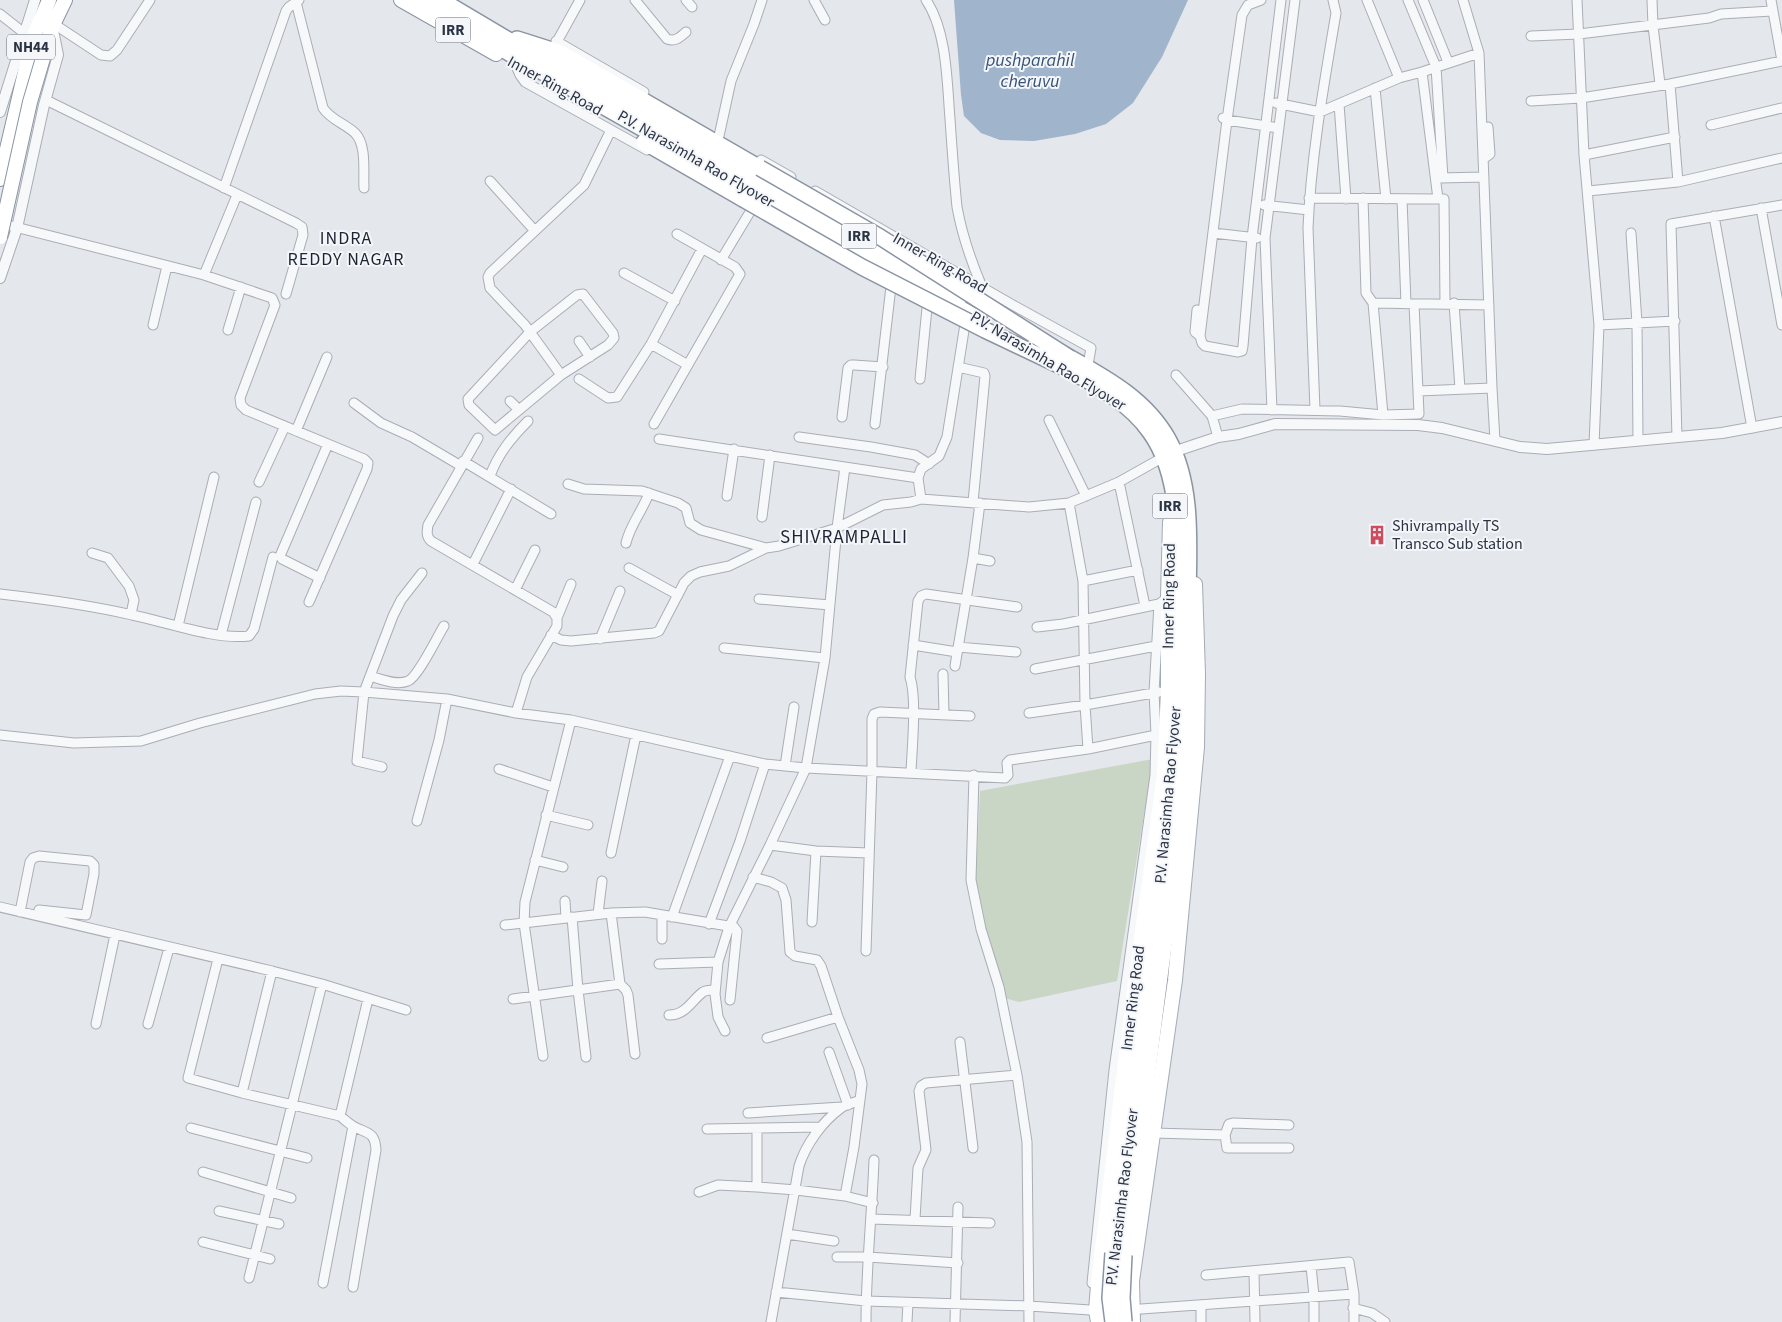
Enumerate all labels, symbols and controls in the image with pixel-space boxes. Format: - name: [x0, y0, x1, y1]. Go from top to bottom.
- road number: IRR: [436, 18, 470, 42]
- road number: NH44: [7, 34, 55, 60]
- water label: pushparahil cheruvu: [985, 48, 1075, 94]
- street label: Inner Ring Road: [503, 51, 607, 121]
- street label: P.V. Narasimha Rao Flyover: [613, 105, 779, 213]
- road number: IRR: [842, 224, 876, 248]
- district label: INDRA REDDY NAGAR: [288, 226, 404, 272]
- street label: Inner Ring Road: [889, 227, 991, 299]
- street label: P.V. Narasimha Rao Flyover: [966, 306, 1130, 417]
- road number: IRR: [1152, 494, 1188, 518]
- place label: Shivrampally TS Transco Sub station: [1392, 515, 1523, 555]
- district label: SHIVRAMPALLI: [780, 524, 908, 551]
- building icon: Shivrampally TS Transco Sub station: [1366, 524, 1388, 546]
- street label: Inner Ring Road: [1157, 543, 1181, 649]
- street label: P.V. Narasimha Rao Flyover: [1149, 705, 1187, 885]
- street label: Inner Ring Road: [1116, 944, 1150, 1052]
- street label: P.V. Narasimha Rao Flyover: [1100, 1107, 1144, 1287]

